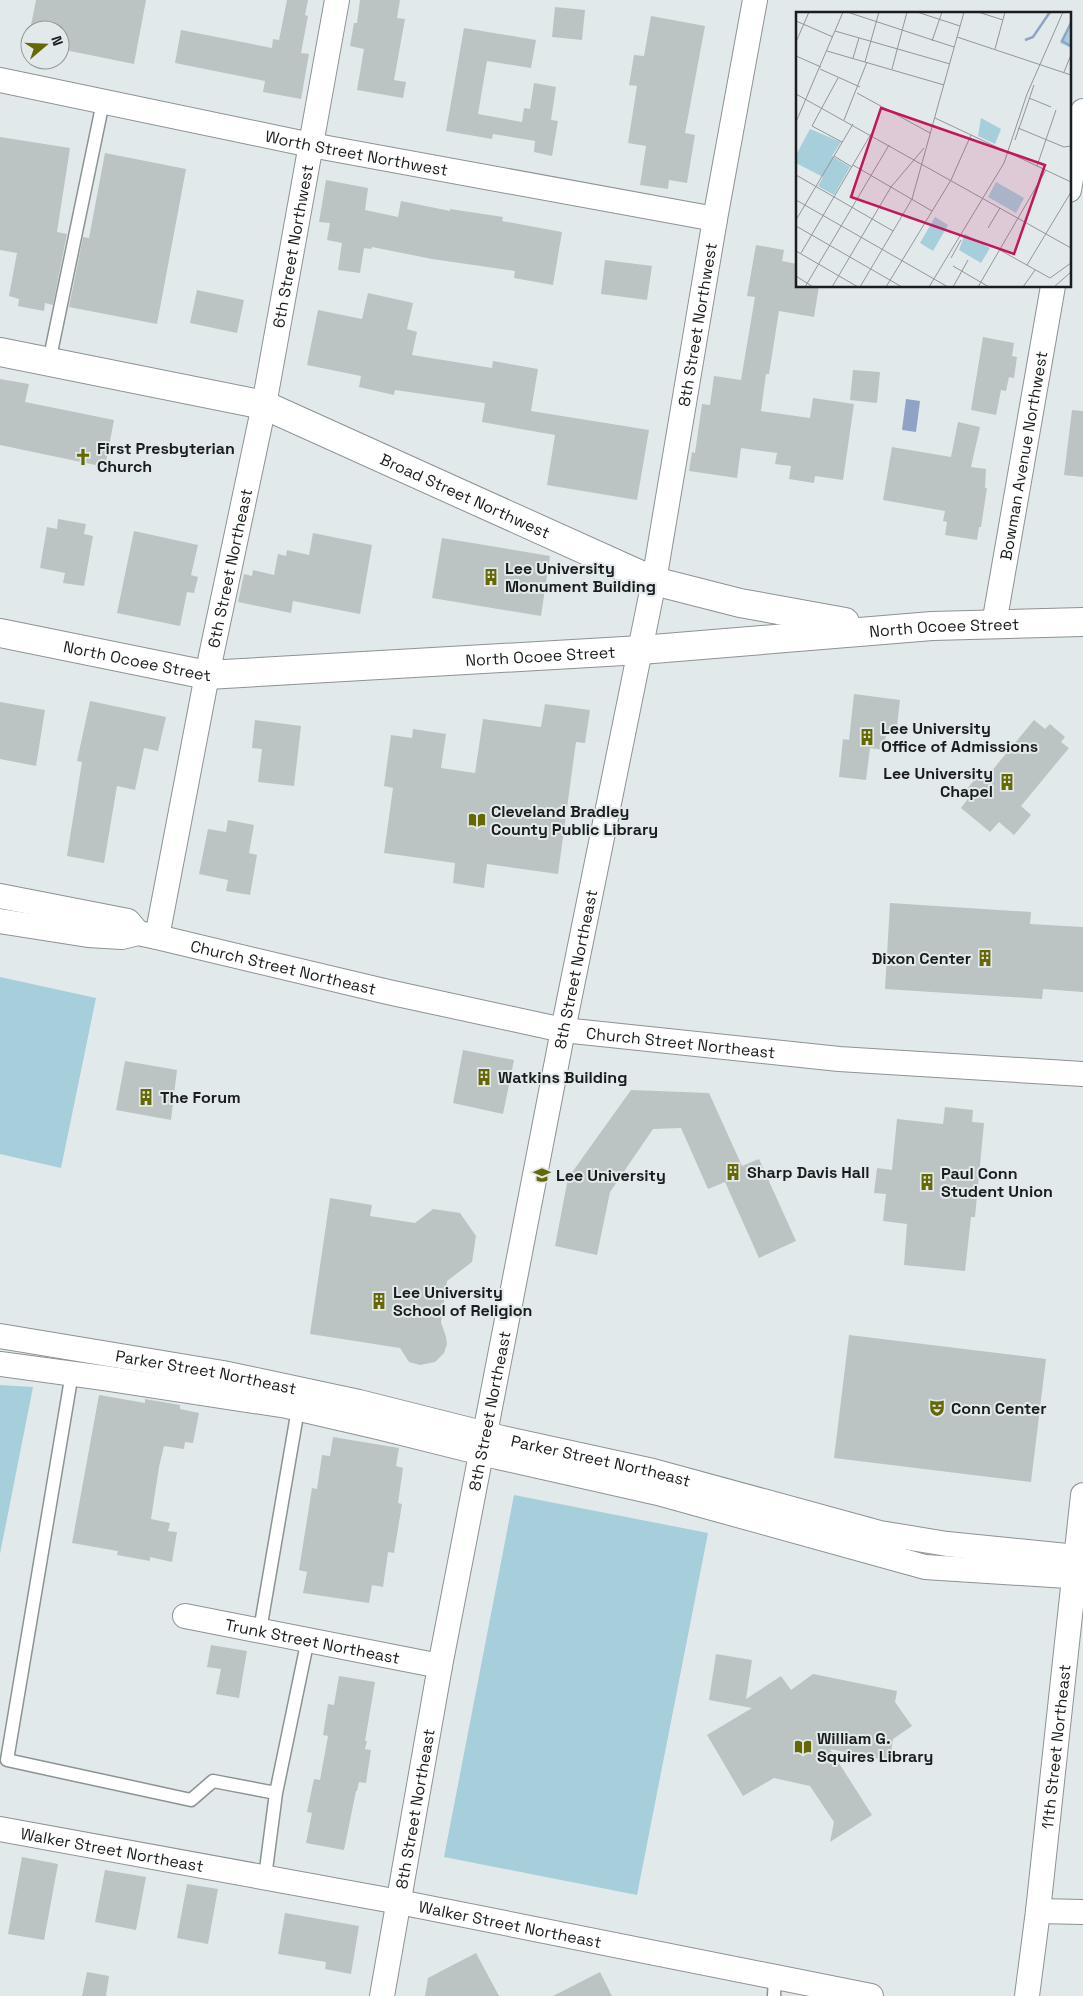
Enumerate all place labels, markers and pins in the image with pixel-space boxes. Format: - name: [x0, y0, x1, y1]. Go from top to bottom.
- place label: First Presbyterian Church: [97, 438, 235, 477]
- church icon: First Presbyterian Church: [73, 447, 93, 467]
- place label: Lee University Monument Building: [505, 558, 656, 597]
- building icon: Lee University Monument Building: [481, 567, 501, 587]
- place label: Lee University Office of Admissions: [881, 718, 1038, 757]
- building icon: Lee University Office of Admissions: [857, 727, 877, 747]
- place label: Lee University Chapel: [883, 763, 993, 802]
- building icon: Lee University Chapel: [997, 772, 1017, 792]
- place label: Cleveland Bradley County Public Library: [491, 801, 658, 840]
- library icon: Cleveland Bradley County Public Library: [467, 810, 487, 830]
- place label: Dixon Center: [872, 948, 971, 969]
- building icon: Dixon Center: [975, 948, 995, 968]
- building icon: Watkins Building: [474, 1067, 494, 1087]
- place label: Watkins Building: [498, 1067, 627, 1088]
- building icon: The Forum: [136, 1087, 156, 1107]
- place label: The Forum: [160, 1087, 241, 1108]
- building icon: Sharp Davis Hall: [723, 1162, 743, 1182]
- place label: Sharp Davis Hall: [747, 1162, 870, 1183]
- place label: Paul Conn Student Union: [941, 1163, 1053, 1202]
- school or university icon: Lee University: [532, 1165, 552, 1185]
- place label: Lee University: [556, 1165, 666, 1186]
- building icon: Paul Conn Student Union: [917, 1172, 937, 1192]
- place label: Lee University School of Religion: [393, 1282, 532, 1321]
- building icon: Lee University School of Religion: [369, 1291, 389, 1311]
- theatre icon: Conn Center: [927, 1398, 947, 1418]
- place label: Conn Center: [951, 1398, 1047, 1419]
- place label: William G. Squires Library: [817, 1728, 933, 1767]
- library icon: William G. Squires Library: [793, 1737, 813, 1757]

